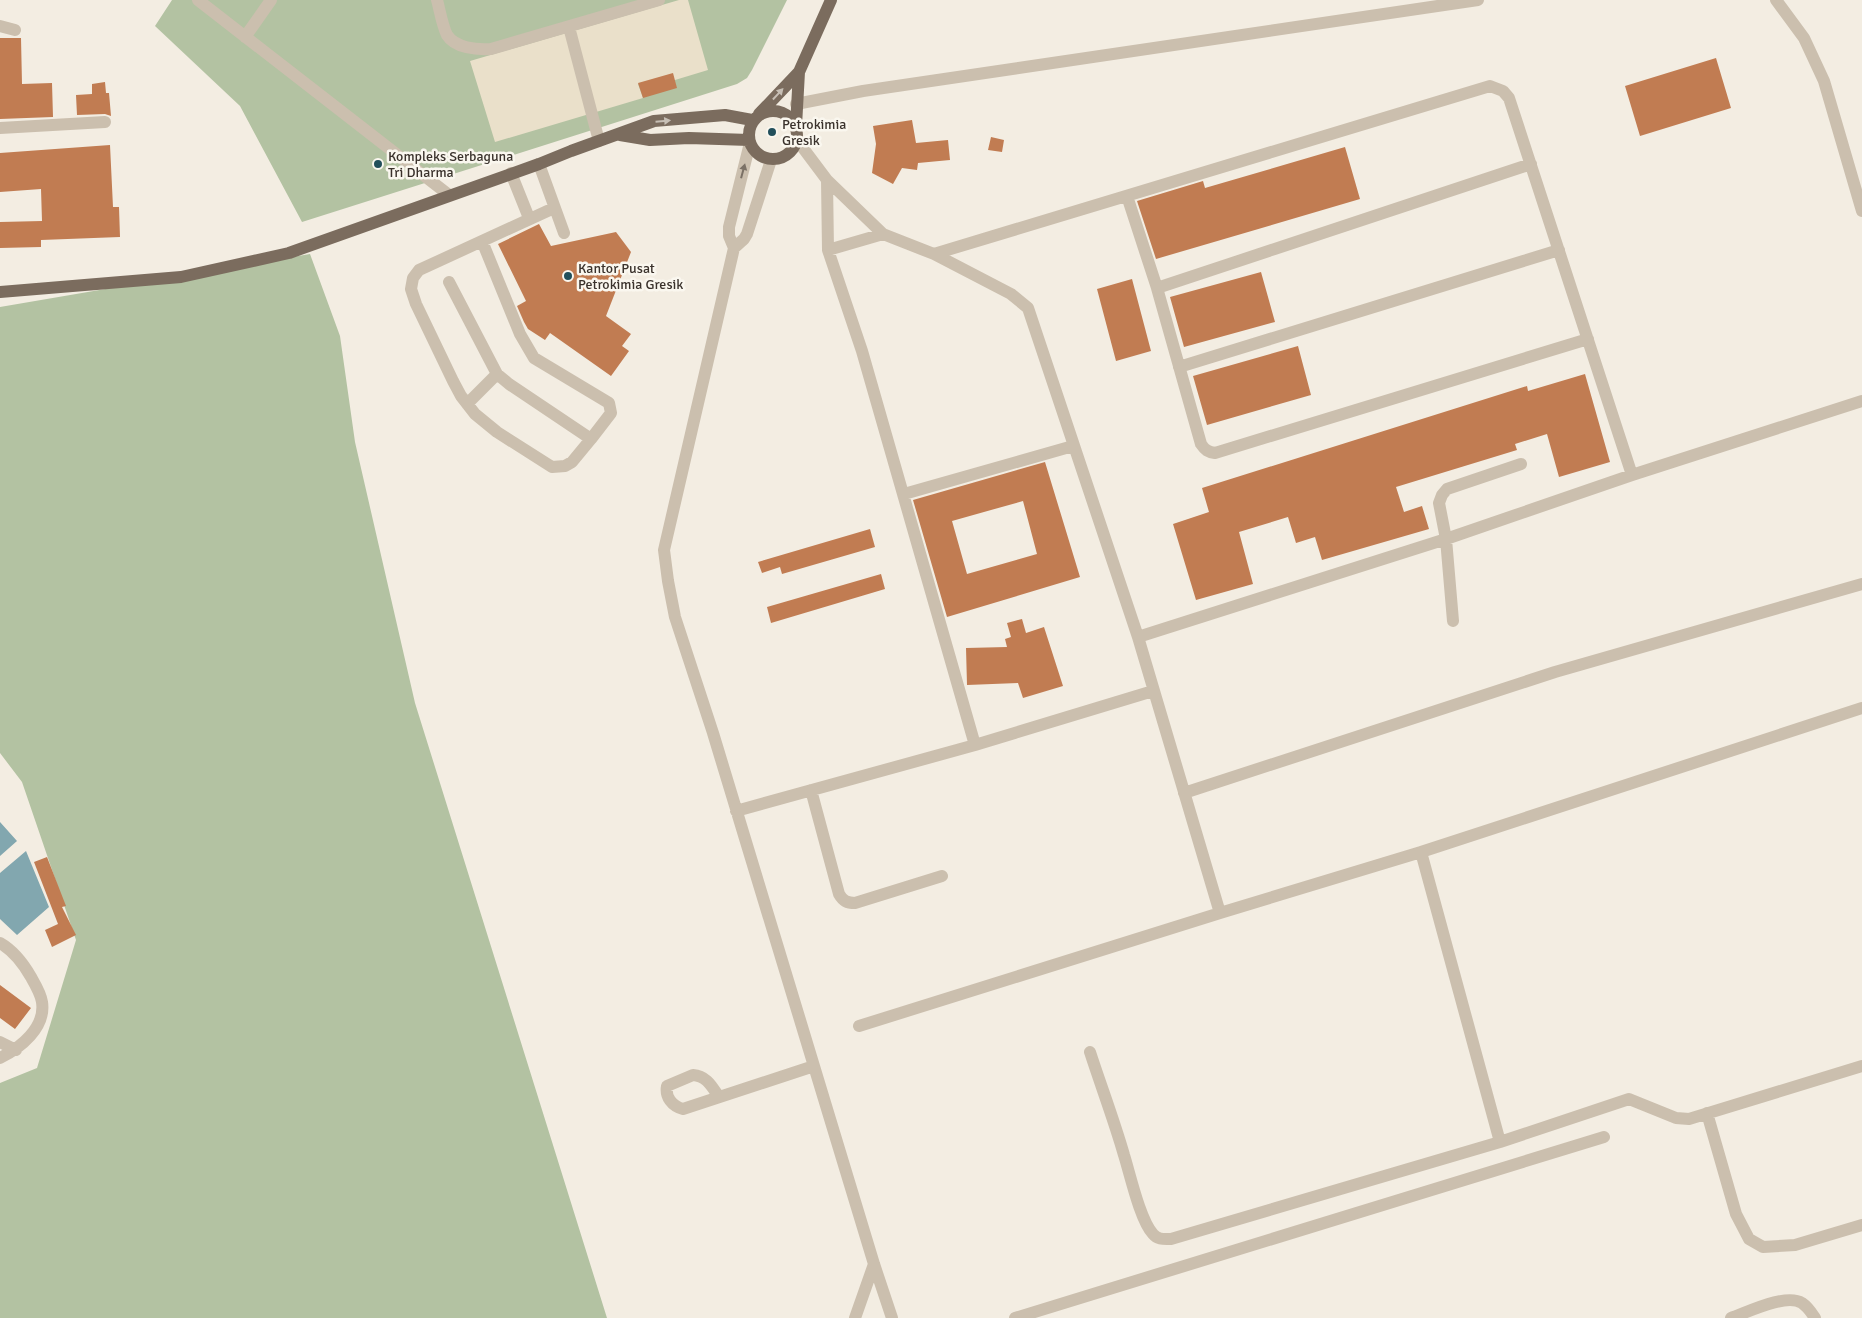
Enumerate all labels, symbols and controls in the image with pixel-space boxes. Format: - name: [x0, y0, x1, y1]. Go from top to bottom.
- one-way arrow: [772, 89, 784, 101]
- one-way arrow: [655, 116, 671, 124]
- place label: Petrokimia Gresik: [782, 116, 846, 149]
- marker: Petrokimia Gresik: [766, 126, 778, 138]
- place label: Kompleks Serbaguna Tri Dharma: [388, 148, 513, 181]
- marker: Kompleks Serbaguna Tri Dharma: [372, 158, 384, 170]
- one-way arrow: [739, 164, 747, 179]
- place label: Kantor Pusat Petrokimia Gresik: [578, 260, 683, 293]
- marker: Kantor Pusat Petrokimia Gresik: [562, 270, 574, 282]

